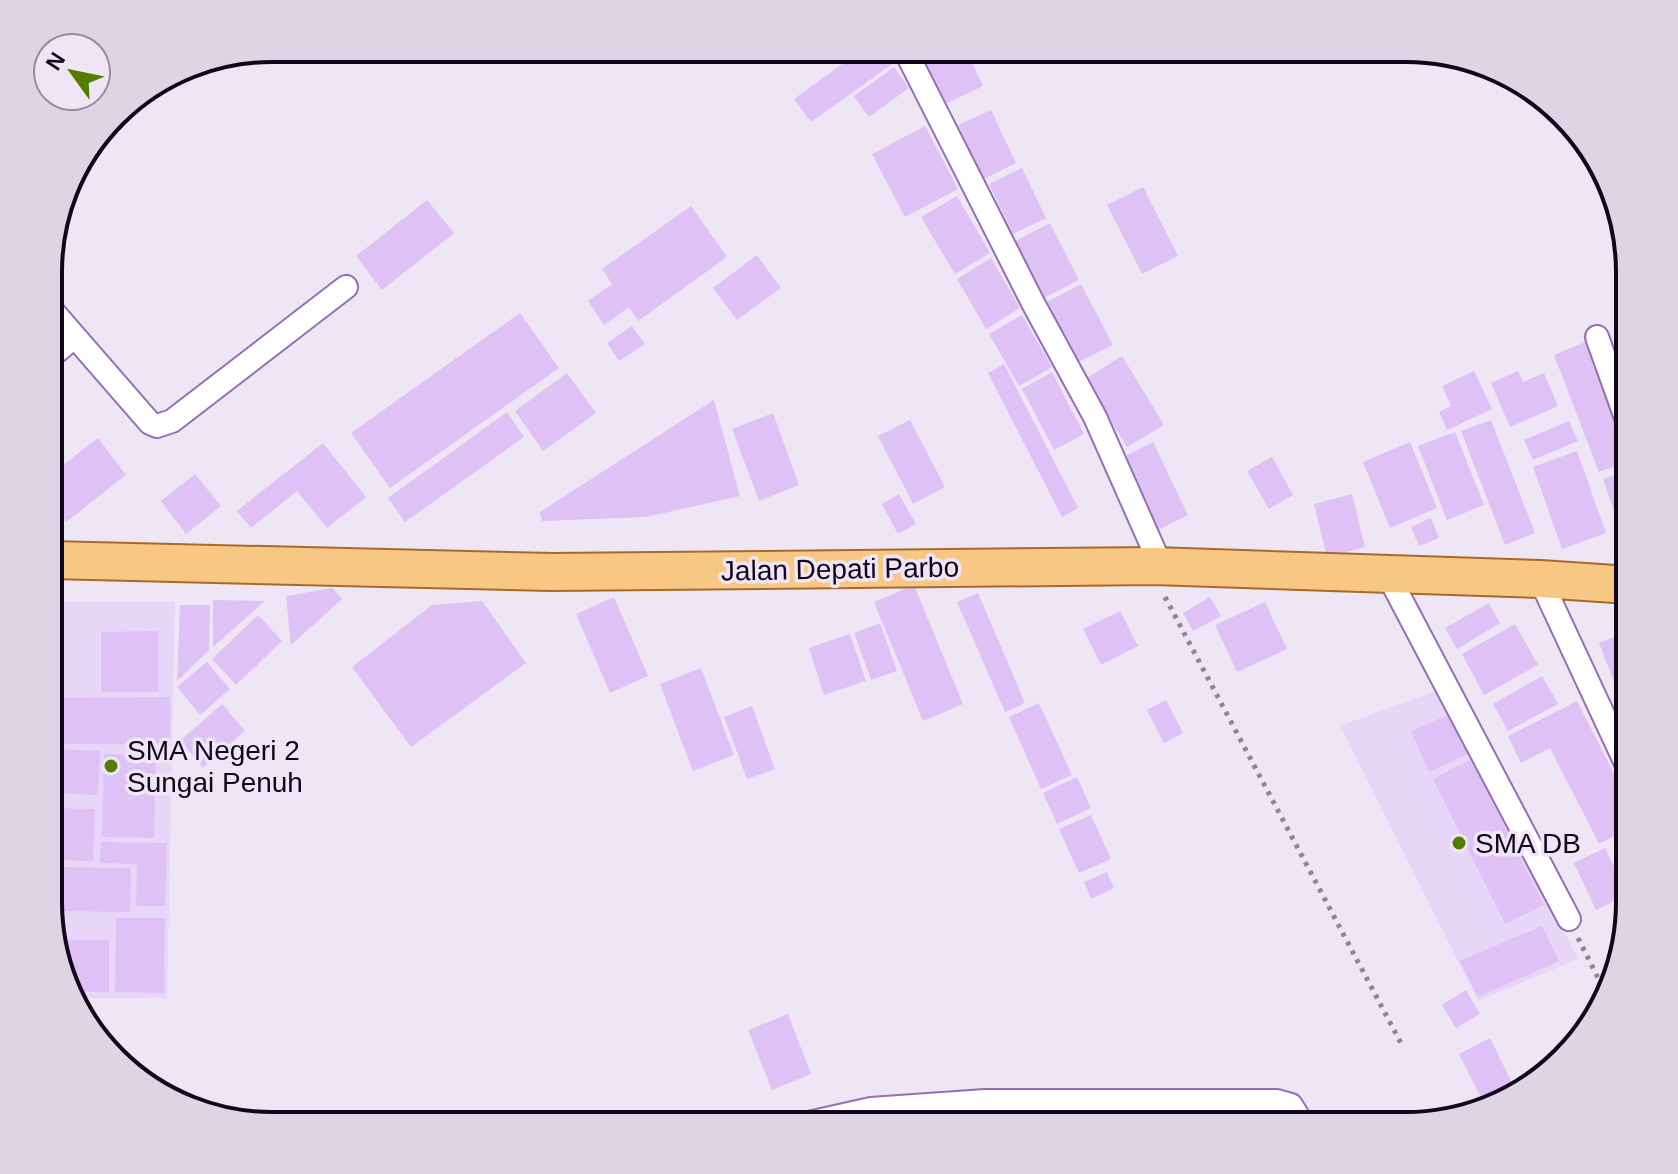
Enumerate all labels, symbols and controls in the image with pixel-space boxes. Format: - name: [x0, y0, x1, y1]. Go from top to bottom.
- north arrow: [32, 32, 112, 112]
- text: N: [41, 48, 70, 75]
- street label: Jalan Depati Parbo: [721, 551, 959, 587]
- place label: SMA Negeri 2 Sungai Penuh: [127, 735, 303, 798]
- marker: SMA Negeri 2 Sungai Penuh: [102, 757, 120, 775]
- place label: SMA DB: [1475, 828, 1581, 859]
- marker: SMA DB: [1450, 834, 1468, 852]

